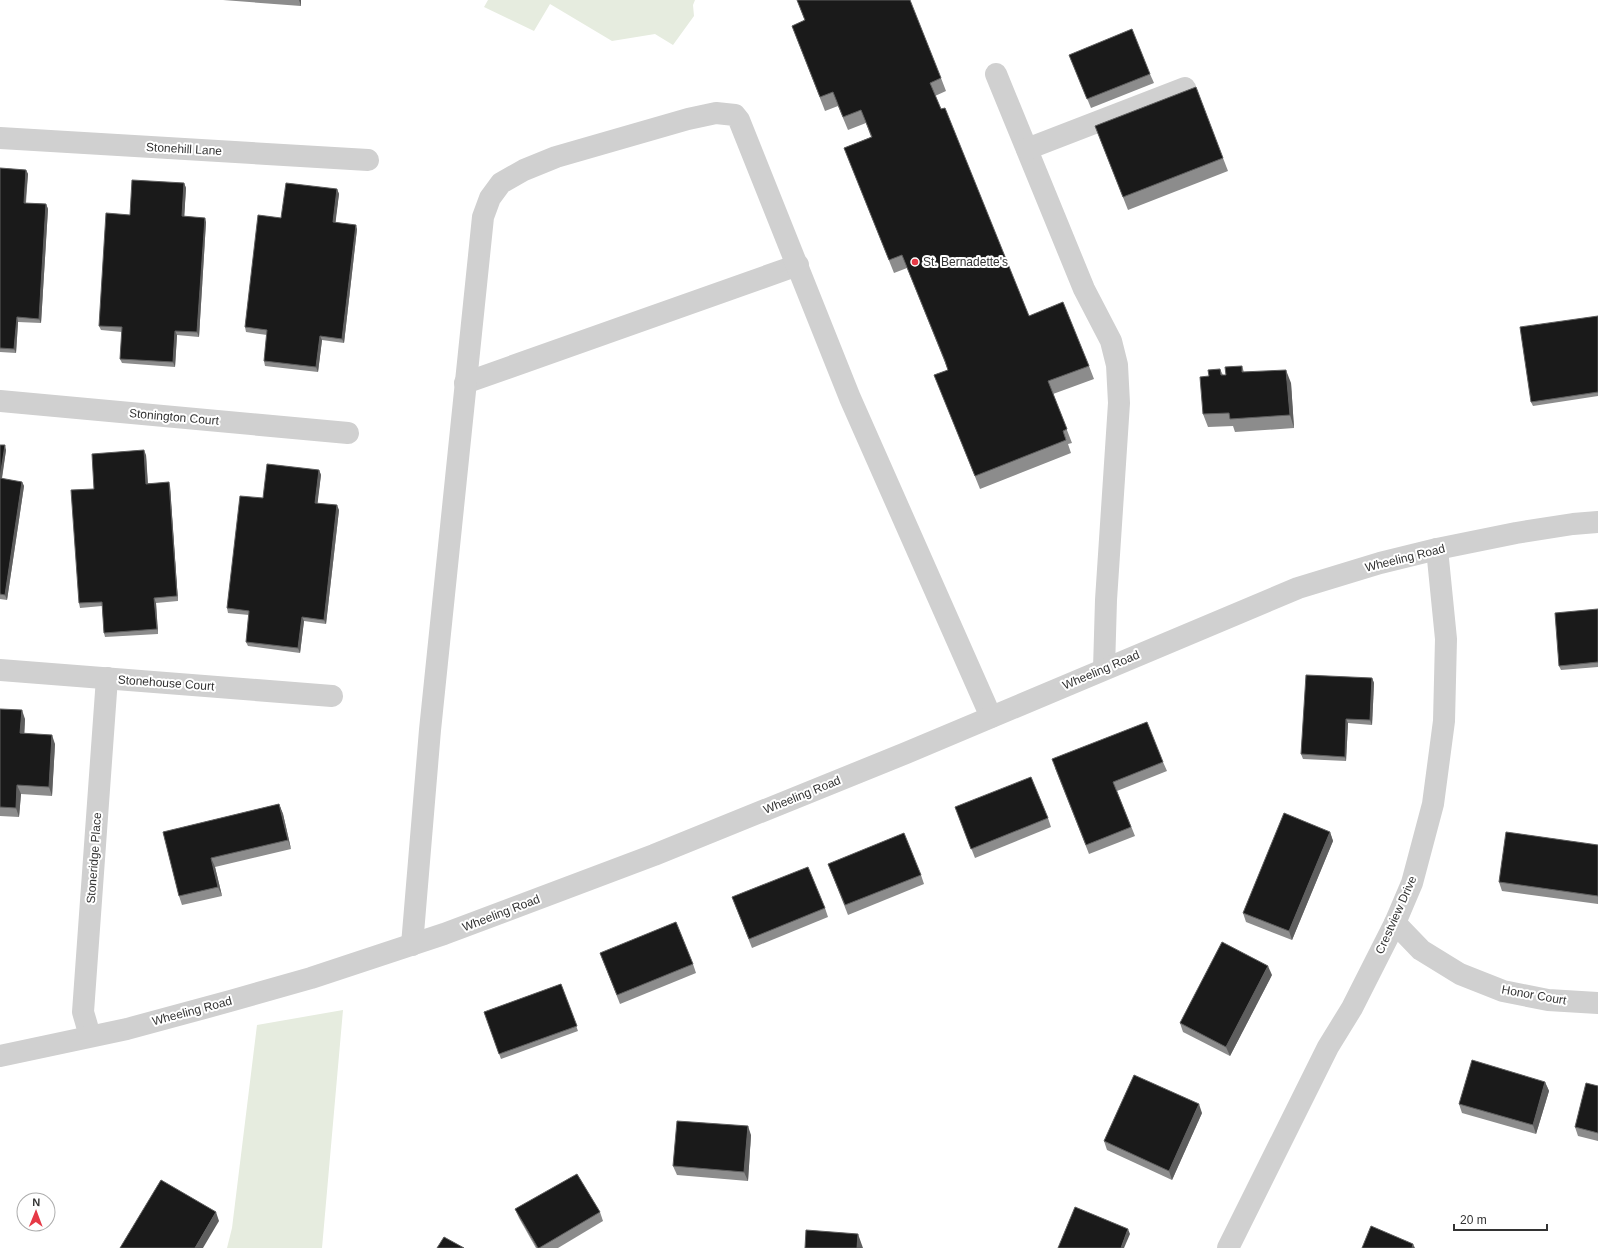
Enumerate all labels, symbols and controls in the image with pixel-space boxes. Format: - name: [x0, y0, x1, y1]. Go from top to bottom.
- street label: Stonehill Lane: [146, 140, 223, 158]
- place label: St. Bernadette's: [923, 255, 1008, 269]
- marker: St. Bernadette's: [910, 257, 920, 267]
- street label: Stonington Court: [129, 406, 220, 428]
- street label: Wheeling Road: [1363, 541, 1447, 575]
- street label: Wheeling Road: [1060, 648, 1142, 692]
- street label: Stonehouse Court: [117, 673, 215, 693]
- street label: Wheeling Road: [761, 773, 843, 817]
- street label: Stoneridge Place: [84, 812, 104, 904]
- street label: Crestview Drive: [1373, 873, 1420, 956]
- street label: Wheeling Road: [460, 892, 542, 934]
- street label: Honor Court: [1501, 982, 1568, 1008]
- street label: Wheeling Road: [151, 994, 233, 1028]
- north arrow: [16, 1192, 56, 1232]
- text: N: [32, 1196, 40, 1208]
- scale bar: [1454, 1206, 1547, 1232]
- text: 20 m: [1460, 1213, 1487, 1227]

